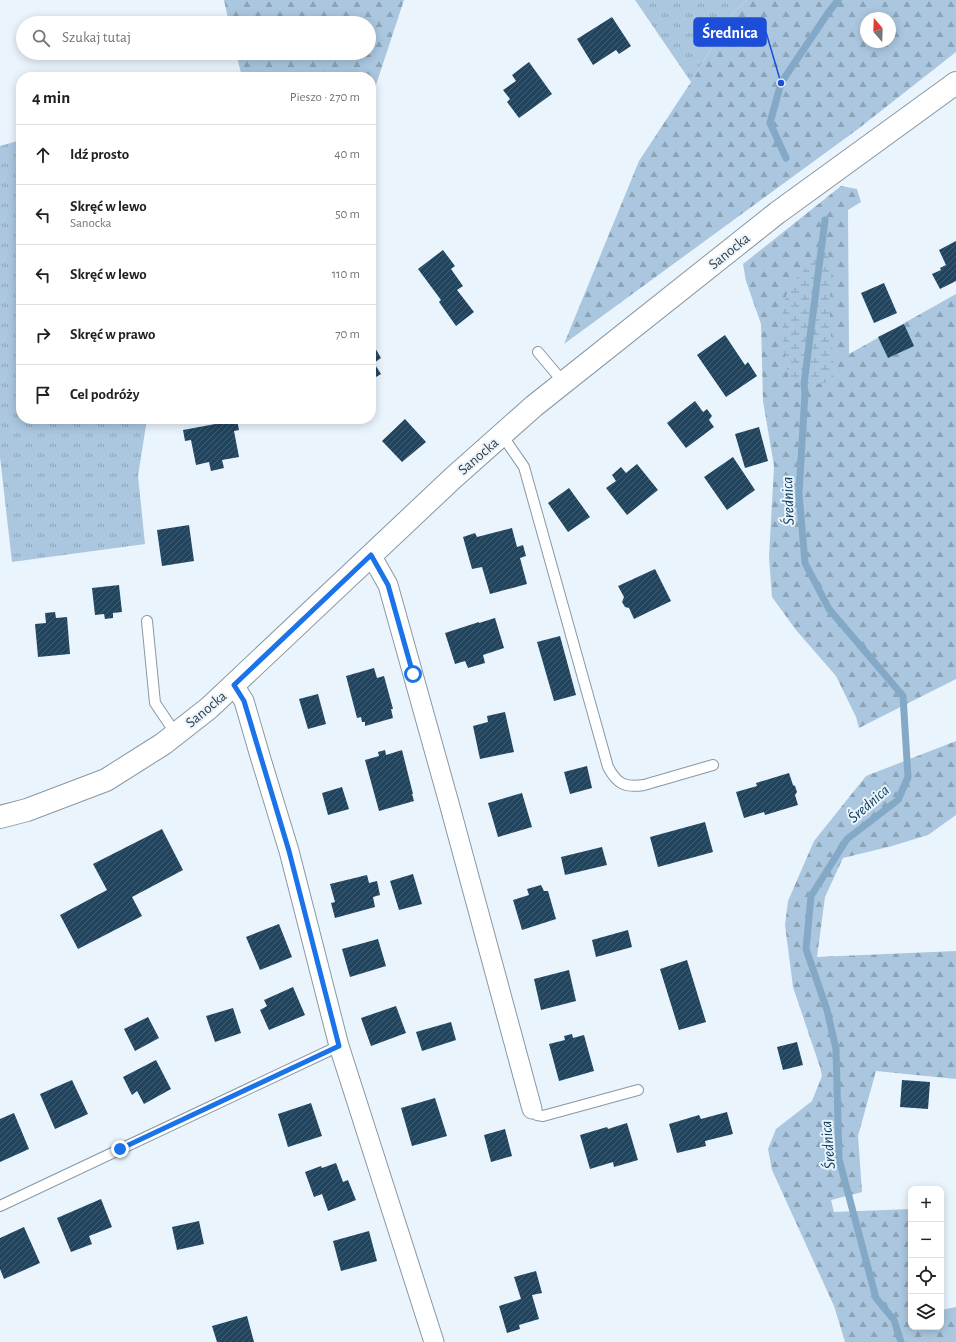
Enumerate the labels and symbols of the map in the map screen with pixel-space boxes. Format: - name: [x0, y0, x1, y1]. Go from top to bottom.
- north arrow: [860, 12, 896, 48]
- callout: Średnica: [694, 18, 766, 46]
- text: Średnica: [702, 22, 758, 41]
- street label: Sanocka: [706, 230, 753, 272]
- street label: Sanocka: [455, 435, 501, 478]
- water label: Średnica: [777, 476, 797, 526]
- route start: [404, 665, 422, 683]
- street label: Sanocka: [183, 688, 230, 731]
- water label: Średnica: [844, 780, 892, 826]
- water label: Średnica: [816, 1120, 838, 1170]
- route end: [111, 1140, 129, 1158]

